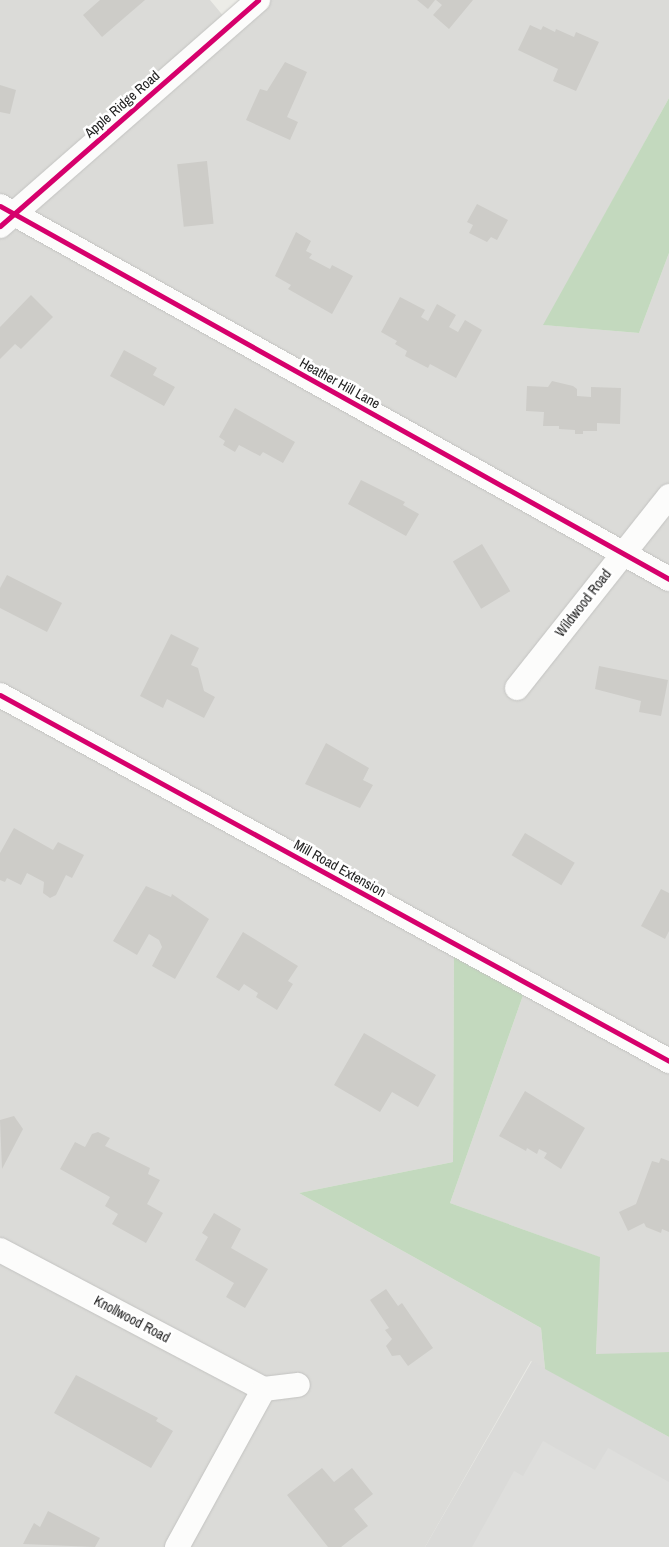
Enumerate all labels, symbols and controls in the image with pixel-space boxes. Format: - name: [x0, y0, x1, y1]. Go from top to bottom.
- street label: Apple Ridge Road: [81, 67, 163, 141]
- street label: Heather Hill Lane: [297, 354, 383, 412]
- street label: Wildwood Road: [551, 566, 615, 640]
- street label: Mill Road Extension: [291, 836, 389, 900]
- street label: Knollwood Road: [91, 1292, 173, 1346]

